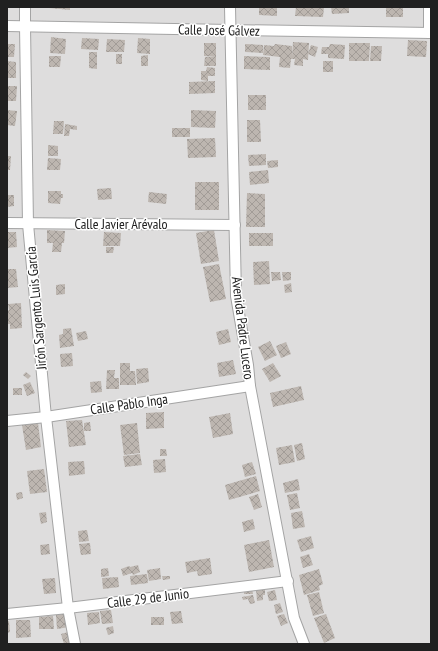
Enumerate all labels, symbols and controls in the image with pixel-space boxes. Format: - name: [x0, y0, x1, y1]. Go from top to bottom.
- street label: Calle José Gálvez: [178, 20, 260, 40]
- street label: Calle Javier Arévalo: [74, 215, 168, 233]
- street label: Jirón Sargento Luis García: [22, 245, 50, 372]
- street label: Avenida Padre Lucero: [228, 276, 258, 380]
- street label: Calle Pablo Inga: [89, 390, 169, 418]
- street label: Calle 29 de Junio: [106, 584, 190, 612]

